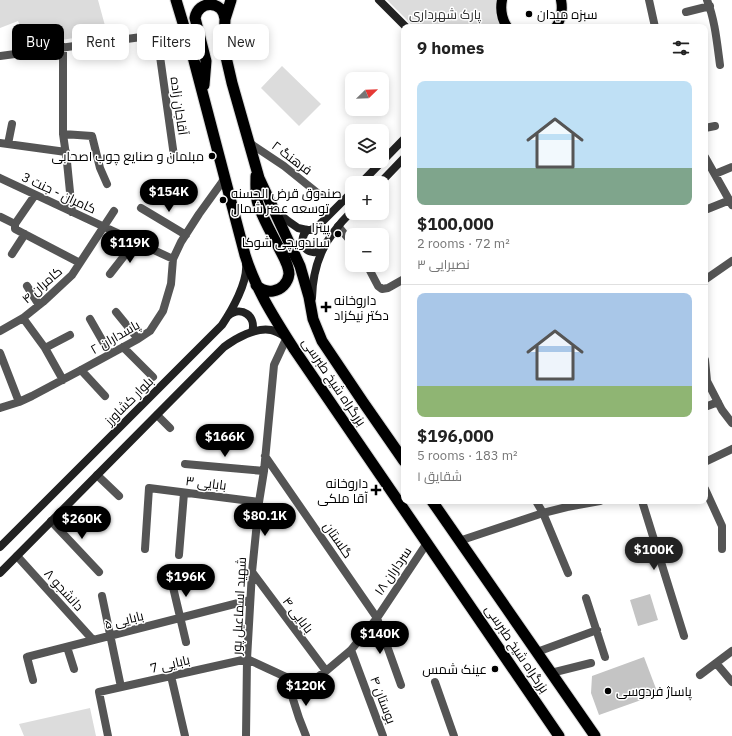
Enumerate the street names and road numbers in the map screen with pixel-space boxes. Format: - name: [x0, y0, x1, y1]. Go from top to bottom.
- street label: آقاجان زاده: [166, 76, 192, 137]
- street label: فرهنگ ۲: [268, 137, 316, 179]
- street label: کامران - جنت 3: [19, 168, 99, 218]
- street label: کامران ۴: [18, 263, 66, 307]
- street label: پاسداران ۲: [87, 316, 144, 359]
- street label: بزرگراه شیخ طبرسی: [298, 335, 370, 429]
- street label: بلوار کشاورز: [100, 373, 157, 430]
- street label: بابایی ۳: [184, 472, 228, 494]
- street label: گلستان: [319, 519, 357, 561]
- street label: سرداران ۱۸: [371, 543, 415, 599]
- street label: شهید اسماعیل پور: [228, 557, 251, 656]
- street label: دانشجو ۸: [41, 565, 87, 615]
- street label: بابایی ۴: [279, 593, 317, 637]
- street label: بزرگراه شیخ طبرسی: [481, 602, 553, 696]
- street label: بابایی ۵: [103, 607, 145, 633]
- street label: بابایی 7: [148, 651, 192, 677]
- street label: بوستان ۴: [366, 674, 400, 726]

